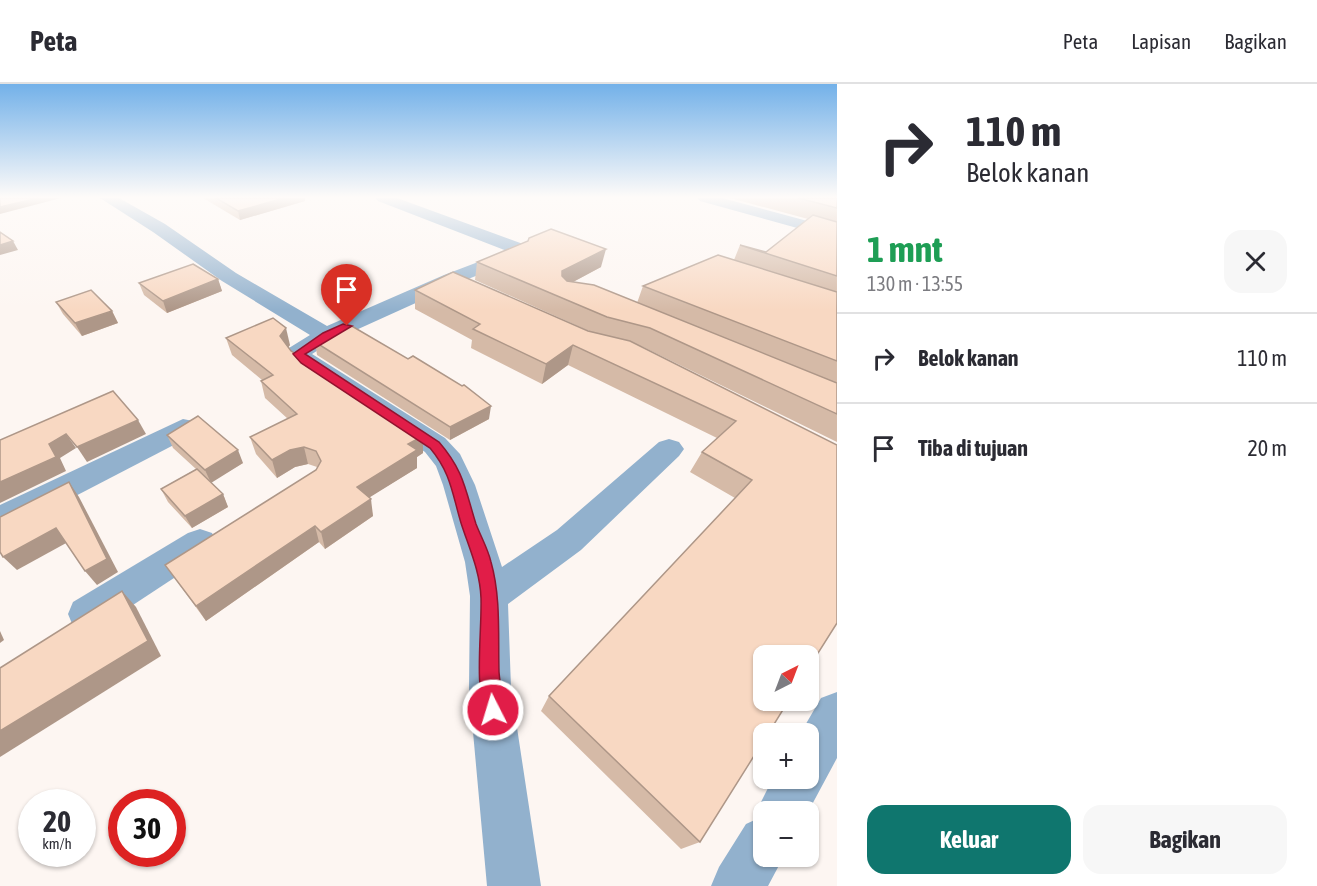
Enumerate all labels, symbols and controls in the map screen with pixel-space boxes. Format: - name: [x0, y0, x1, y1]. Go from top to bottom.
- text: Peta: [30, 25, 77, 57]
- text: Peta: [1063, 29, 1098, 53]
- text: Lapisan: [1131, 29, 1191, 53]
- text: Bagikan: [1224, 29, 1287, 53]
- text: 110 m: [966, 107, 1061, 155]
- icon: right: [867, 108, 945, 186]
- text: Belok kanan: [966, 157, 1089, 188]
- text: 1 mnt: [867, 228, 943, 270]
- button: close: [1224, 230, 1287, 293]
- pin: [321, 264, 372, 326]
- text: 130 m · 13:55: [867, 272, 963, 295]
- icon: arrive: [330, 273, 363, 306]
- icon: right: [867, 342, 900, 375]
- text: Belok kanan: [918, 345, 1019, 371]
- text: 110 m: [1237, 345, 1287, 371]
- icon: arrive: [867, 432, 900, 465]
- text: Tiba di tujuan: [918, 435, 1028, 461]
- text: 20 m: [1247, 435, 1287, 461]
- north arrow: [753, 645, 819, 711]
- map controls: [753, 645, 819, 867]
- position arrow: [461, 678, 525, 742]
- button: +: [753, 723, 819, 789]
- speed limit sign: 30: [108, 789, 186, 867]
- button: −: [753, 801, 819, 867]
- text: 20: [43, 804, 71, 838]
- button: Keluar: [867, 805, 1071, 874]
- button: Bagikan: [1083, 805, 1287, 874]
- text: km/h: [42, 835, 72, 852]

